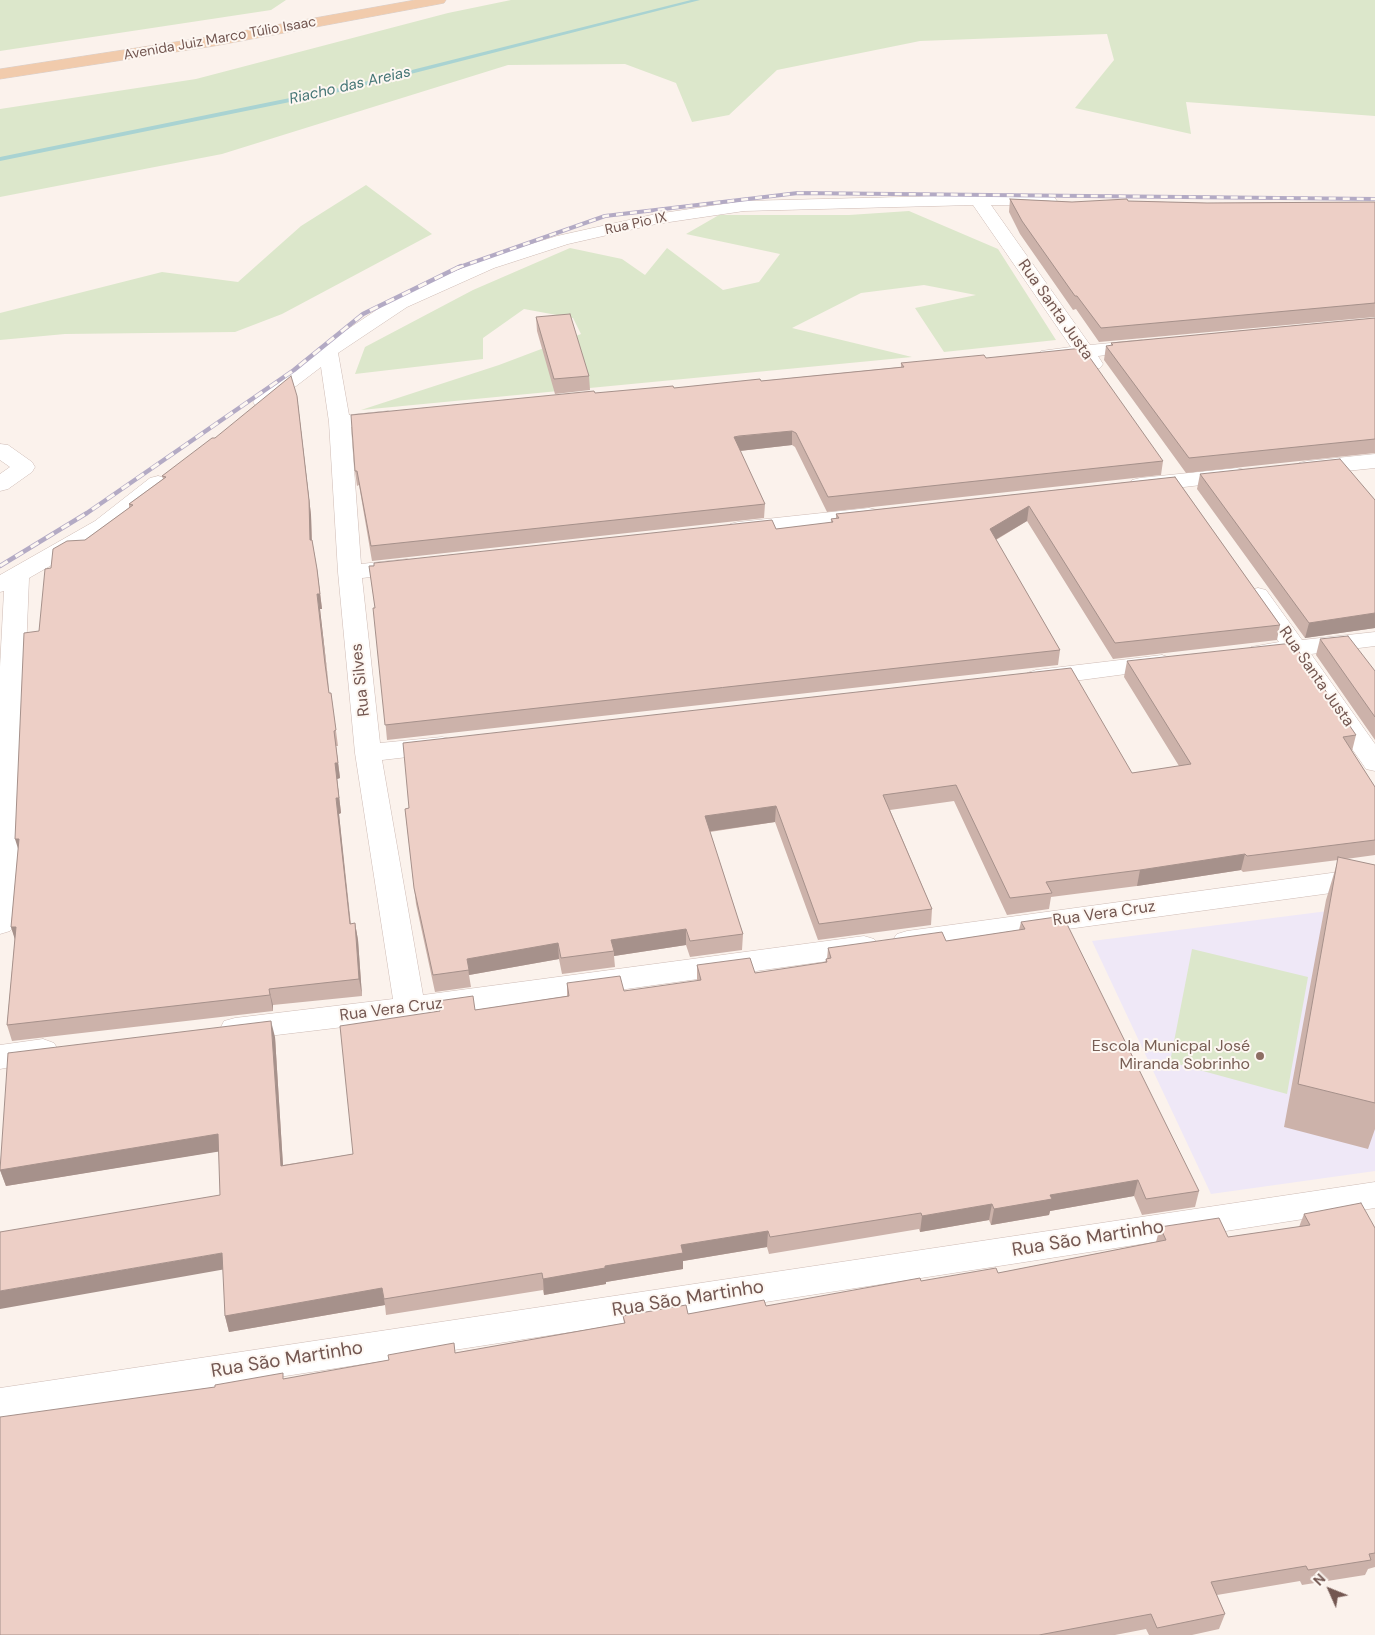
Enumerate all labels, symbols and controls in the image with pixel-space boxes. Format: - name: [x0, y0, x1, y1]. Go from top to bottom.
- street label: Avenida Juiz Marco Túlio Isaac: [122, 14, 318, 64]
- water label: Riacho das Areias: [288, 63, 412, 109]
- street label: Rua Pio IX: [603, 209, 669, 239]
- street label: Rua Santa Justa: [1013, 256, 1097, 364]
- street label: Rua Santa Justa: [1274, 623, 1358, 731]
- street label: Rua Silves: [348, 642, 374, 718]
- street label: Rua Vera Cruz: [1052, 897, 1156, 931]
- street label: Rua Vera Cruz: [339, 994, 443, 1026]
- place label: Escola Municpal José Miranda Sobrinho: [1092, 1037, 1250, 1075]
- marker: Escola Municpal José Miranda Sobrinho: [1254, 1050, 1266, 1062]
- street label: Rua São Martinho: [1010, 1216, 1166, 1262]
- street label: Rua São Martinho: [610, 1276, 766, 1322]
- street label: Rua São Martinho: [209, 1337, 365, 1383]
- north arrow: [1305, 1565, 1355, 1615]
- text: N: [1309, 1570, 1329, 1590]

